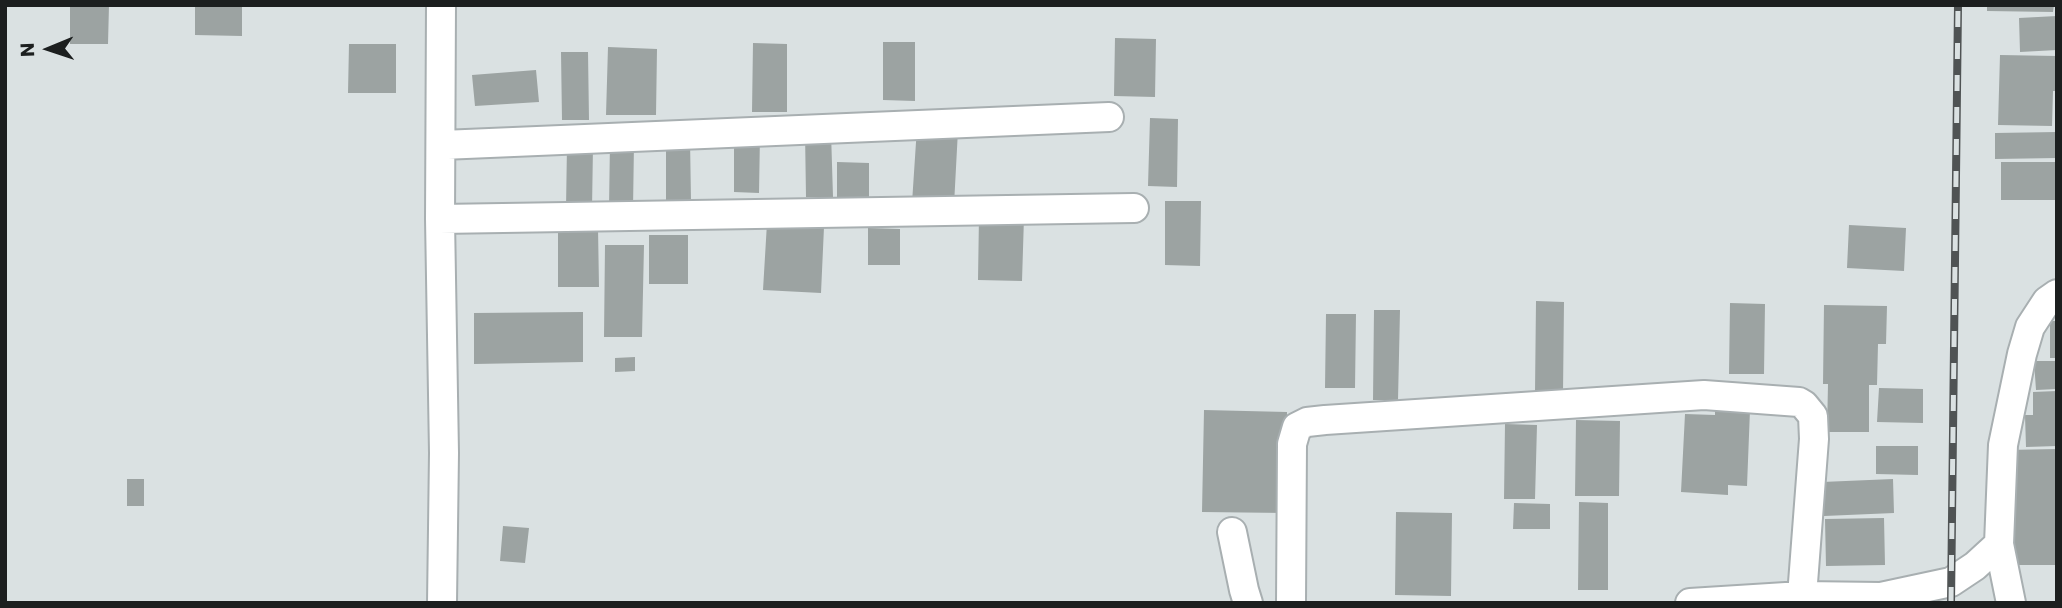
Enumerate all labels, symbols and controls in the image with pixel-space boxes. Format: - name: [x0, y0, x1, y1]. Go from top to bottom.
- north arrow: [14, 14, 84, 84]
- text: N: [14, 42, 41, 57]

